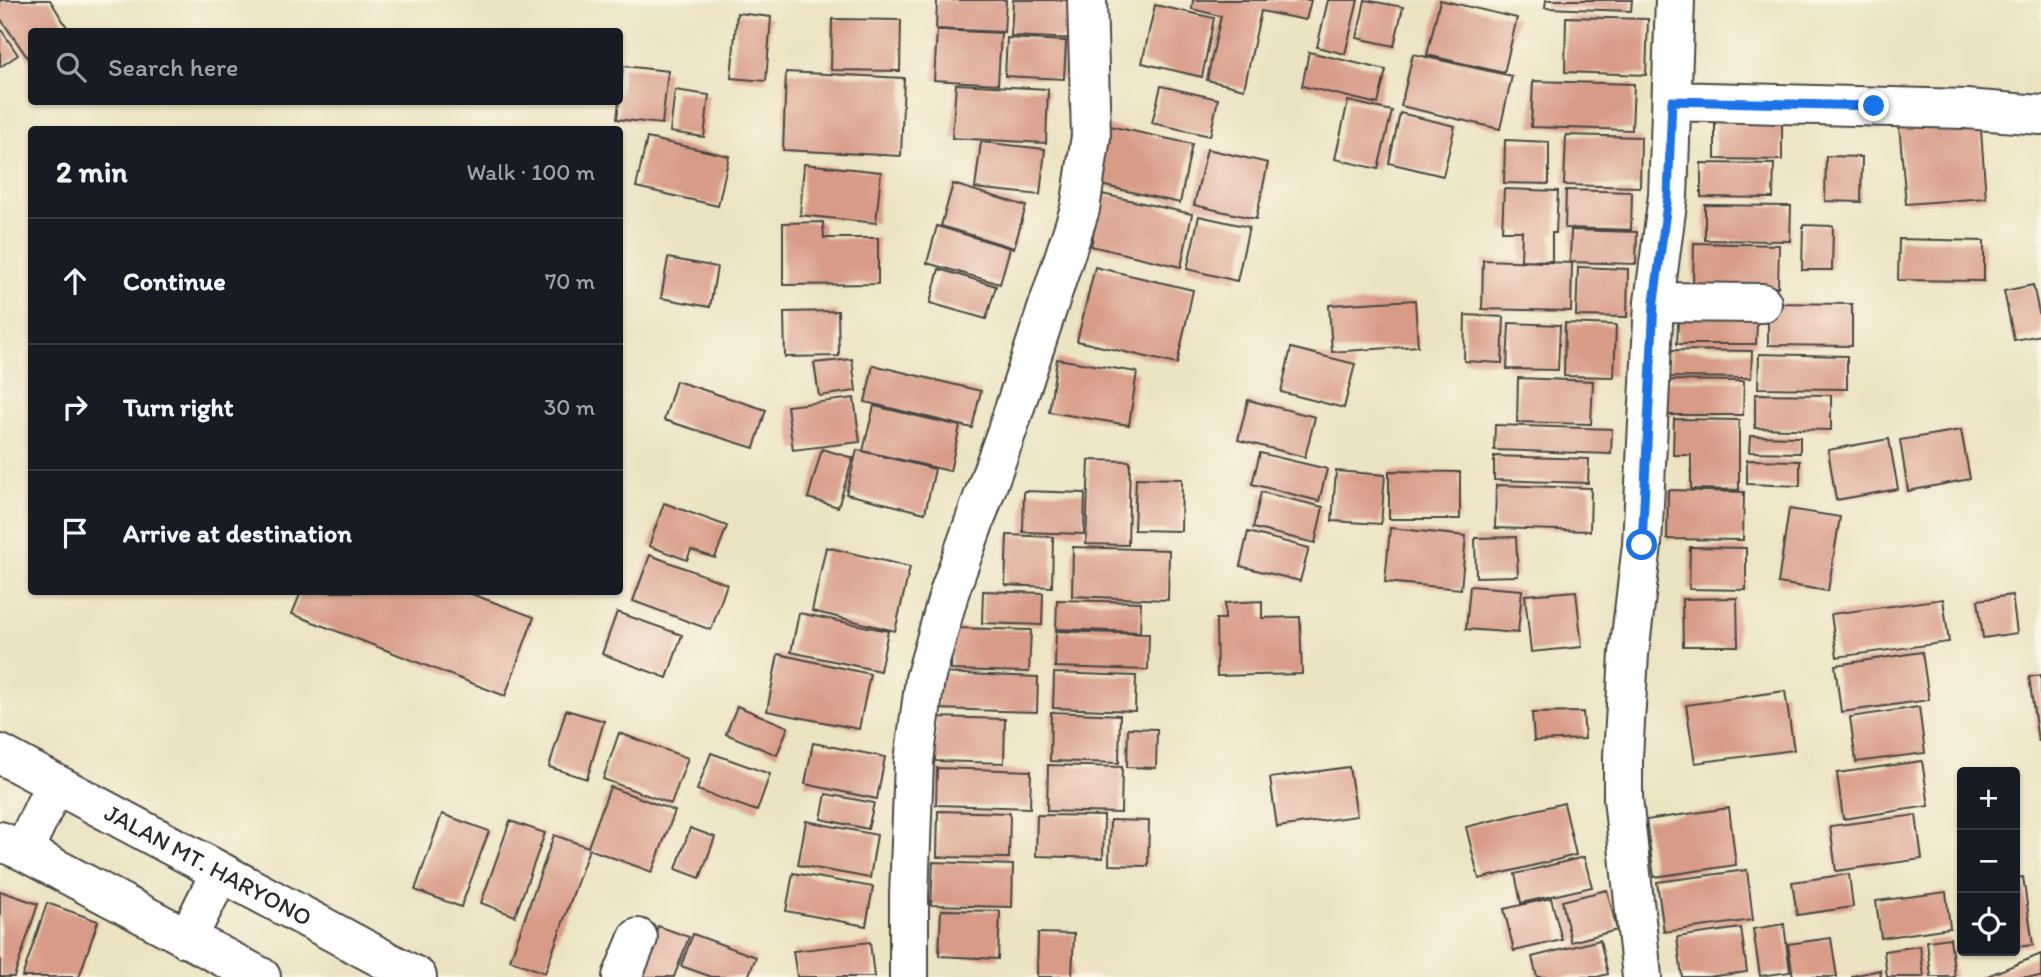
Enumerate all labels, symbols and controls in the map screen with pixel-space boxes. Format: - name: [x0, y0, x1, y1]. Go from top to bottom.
- search box: [28, 28, 623, 105]
- icon: search: [52, 48, 90, 86]
- text: Search here: [108, 51, 238, 83]
- route end: [1858, 90, 1889, 121]
- text: 2 min: [56, 153, 127, 190]
- text: Walk · 100 m: [467, 158, 595, 186]
- icon: ahead: [56, 262, 94, 300]
- text: Continue: [123, 265, 226, 297]
- text: 70 m: [545, 267, 595, 295]
- icon: right: [56, 388, 94, 426]
- text: Turn right: [123, 391, 234, 423]
- text: 30 m: [544, 393, 595, 421]
- icon: arrive: [56, 514, 94, 552]
- text: Arrive at destination: [123, 517, 352, 549]
- route start: [1626, 529, 1657, 560]
- map controls: [1957, 767, 2020, 956]
- button: +: [1957, 767, 2020, 830]
- street label: JALAN MT. HARYONO: [100, 798, 317, 932]
- button: −: [1957, 830, 2020, 893]
- button: locate: [1957, 893, 2020, 956]

